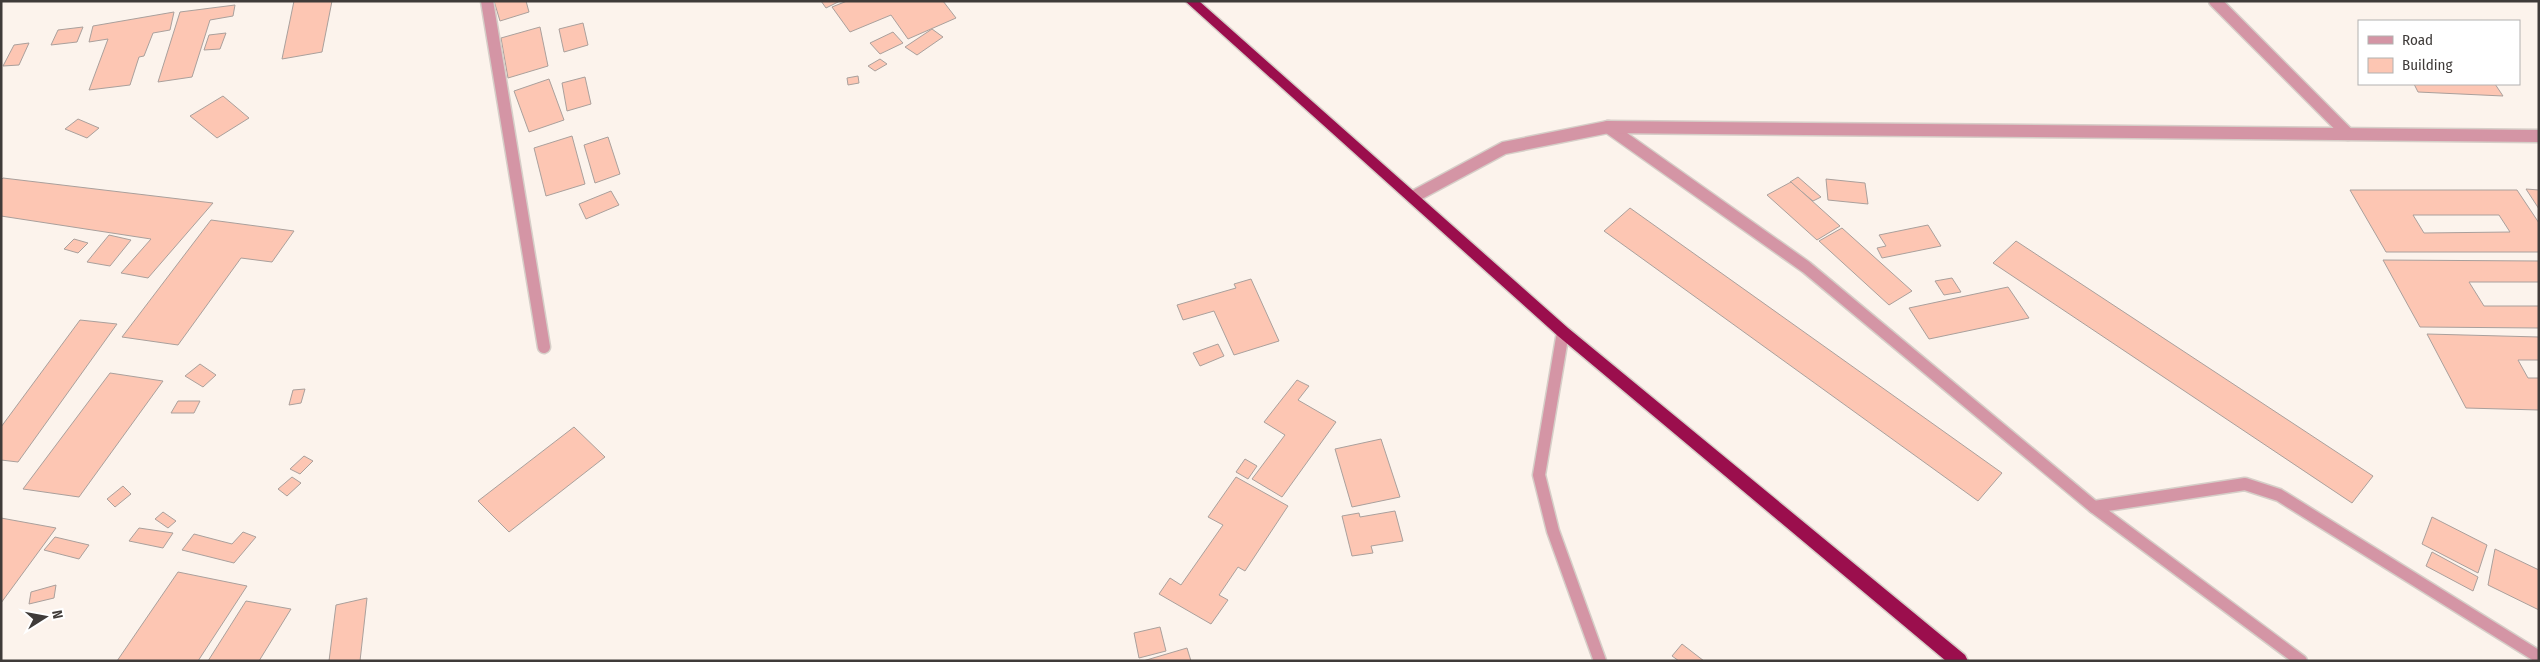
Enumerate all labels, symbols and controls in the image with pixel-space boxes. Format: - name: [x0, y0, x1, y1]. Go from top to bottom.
- legend: [2358, 20, 2520, 85]
- text: Road: [2402, 31, 2433, 49]
- text: Building: [2402, 56, 2453, 74]
- north arrow: [20, 592, 70, 642]
- text: N: [48, 609, 66, 620]

